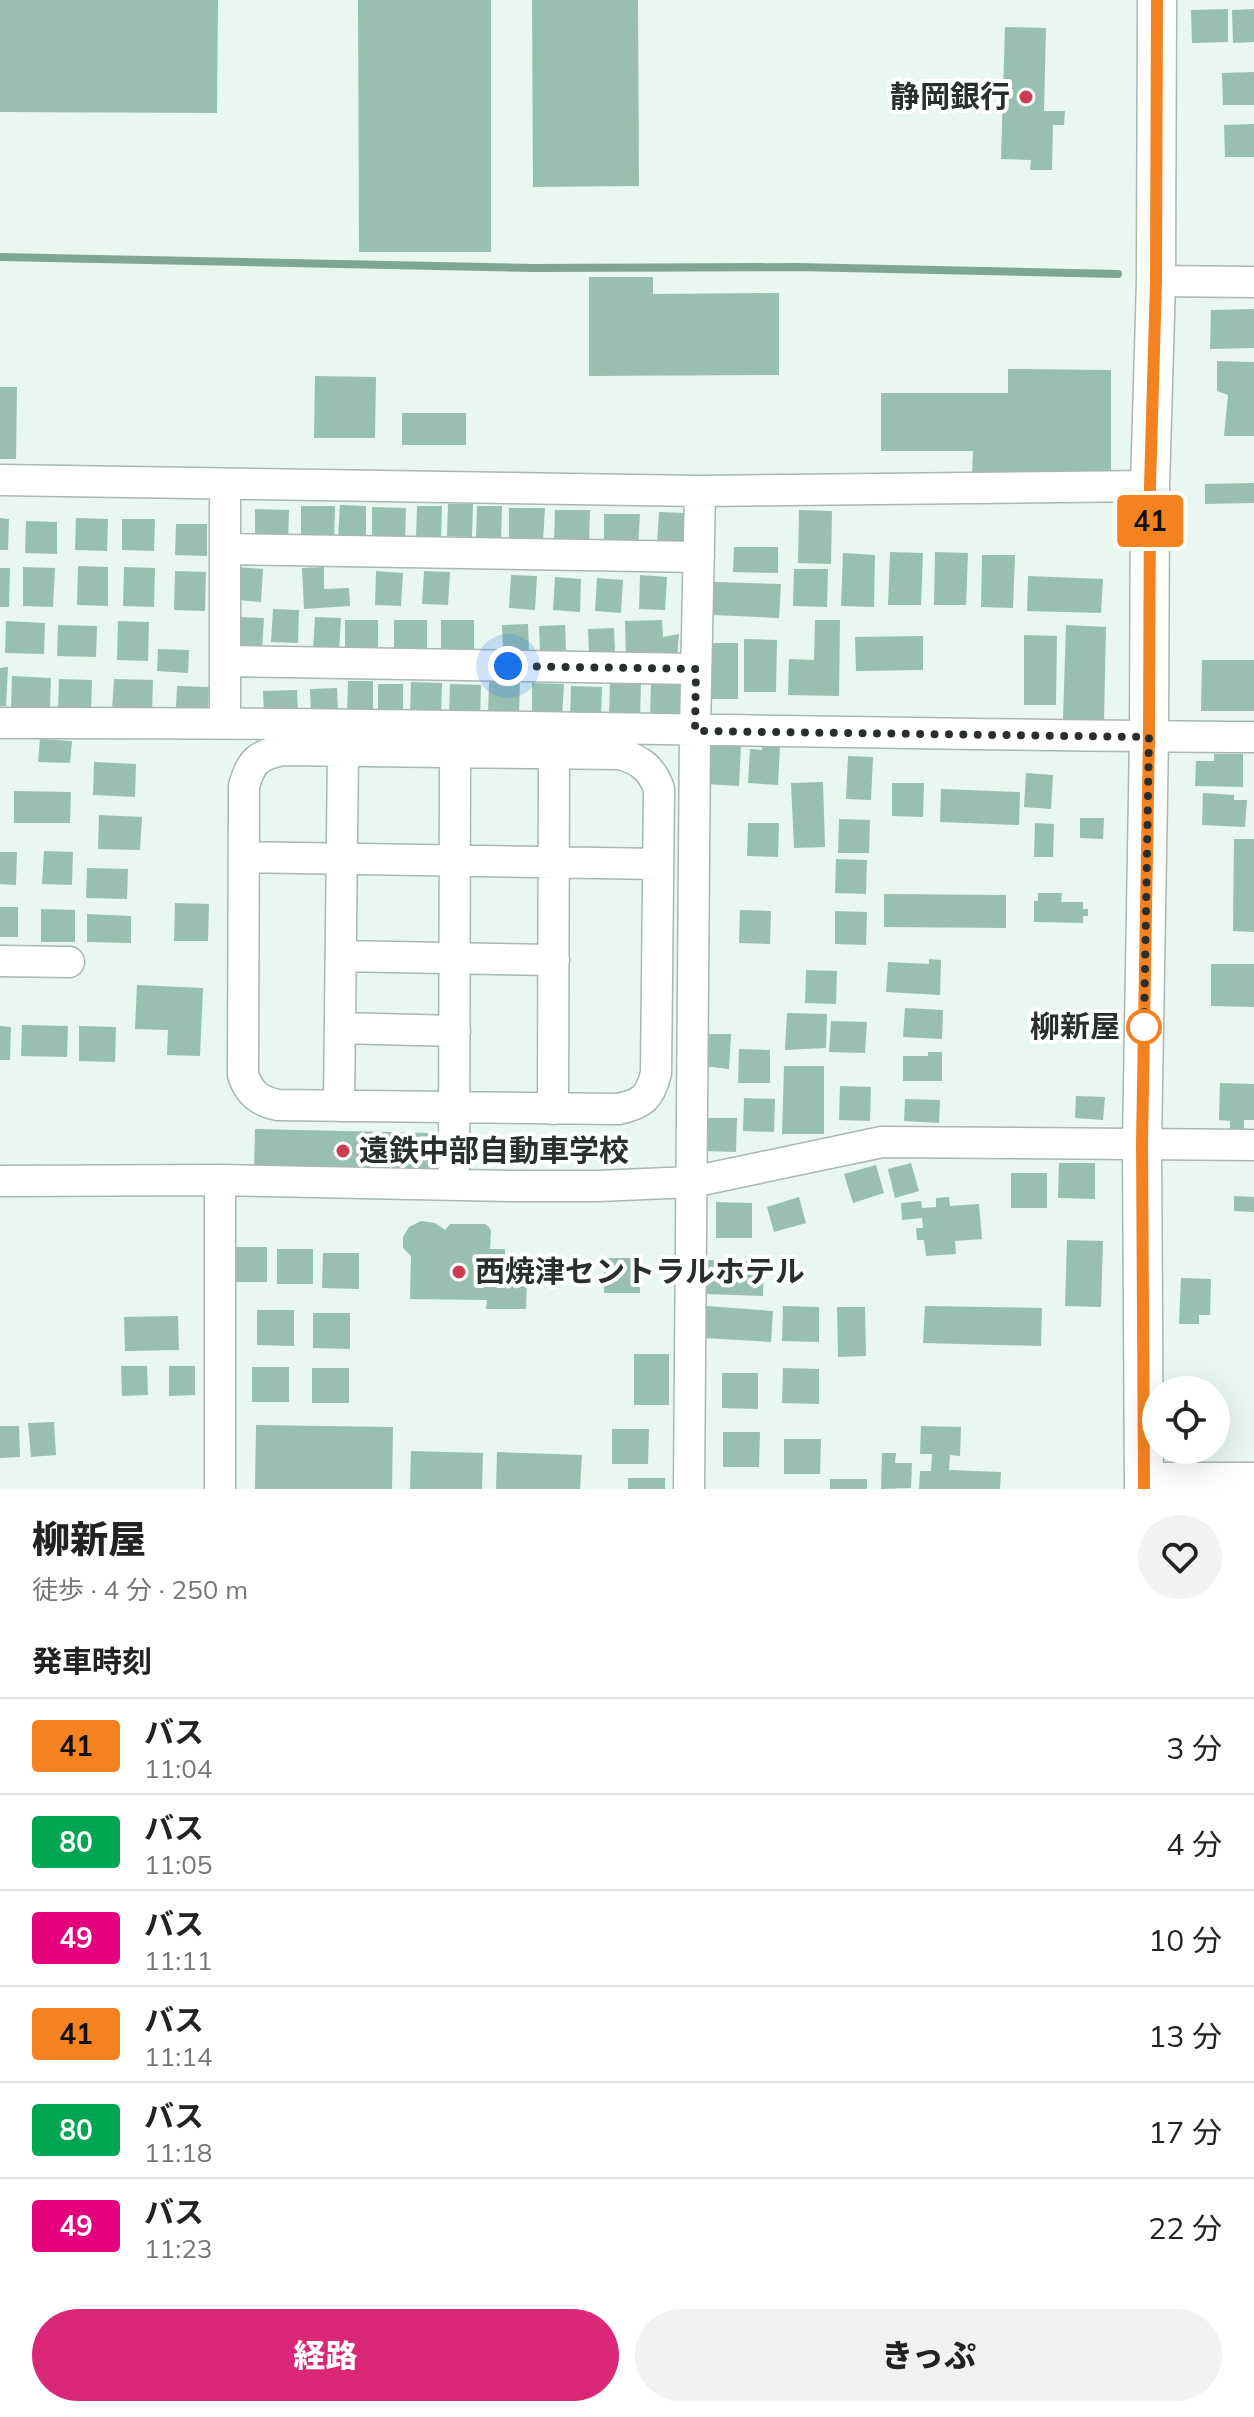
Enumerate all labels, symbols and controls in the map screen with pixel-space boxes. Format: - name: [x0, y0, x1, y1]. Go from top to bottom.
- place label: 静岡銀行: [890, 77, 1010, 115]
- marker: 静岡銀行: [1017, 88, 1035, 106]
- line badge: 41: [1114, 495, 1186, 547]
- text: 41: [1133, 503, 1167, 538]
- your location: [488, 646, 528, 686]
- place label: 柳新屋: [1030, 1007, 1120, 1045]
- marker: 柳新屋: [1127, 1010, 1161, 1044]
- place label: 遠鉄中部自動車学校: [359, 1131, 629, 1169]
- marker: 遠鉄中部自動車学校: [334, 1142, 352, 1160]
- place label: 西焼津セントラルホテル: [475, 1252, 805, 1290]
- marker: 西焼津セントラルホテル: [450, 1263, 468, 1281]
- map controls: [1142, 1376, 1230, 1464]
- button: locate: [1142, 1376, 1230, 1464]
- text: 柳新屋: [32, 1515, 146, 1563]
- button: heart: [1138, 1515, 1222, 1599]
- text: 徒歩 · 4 分 · 250 m: [32, 1573, 248, 1606]
- text: 発車時刻: [32, 1642, 152, 1680]
- text: バス: [144, 1713, 204, 1751]
- text: 41: [59, 1728, 93, 1763]
- text: 3 分: [1166, 1729, 1222, 1767]
- text: 11:04: [144, 1752, 212, 1785]
- text: バス: [144, 1809, 204, 1847]
- text: 80: [59, 1824, 93, 1859]
- text: 4 分: [1166, 1825, 1222, 1863]
- text: 11:05: [144, 1848, 212, 1881]
- text: バス: [144, 1905, 204, 1943]
- text: 49: [59, 1920, 93, 1955]
- text: 10 分: [1148, 1921, 1222, 1959]
- text: 11:11: [144, 1944, 212, 1977]
- text: バス: [144, 2001, 204, 2039]
- text: 41: [59, 2016, 93, 2051]
- text: 13 分: [1148, 2017, 1222, 2055]
- text: 11:14: [144, 2040, 212, 2073]
- text: バス: [144, 2097, 204, 2135]
- text: 80: [59, 2112, 93, 2147]
- text: 17 分: [1148, 2113, 1222, 2151]
- text: 11:18: [144, 2136, 212, 2169]
- text: バス: [144, 2193, 204, 2231]
- text: 49: [59, 2208, 93, 2243]
- text: 22 分: [1148, 2209, 1222, 2247]
- text: 11:23: [144, 2232, 212, 2265]
- button: 経路: [32, 2309, 619, 2401]
- button: きっぷ: [635, 2309, 1222, 2401]

